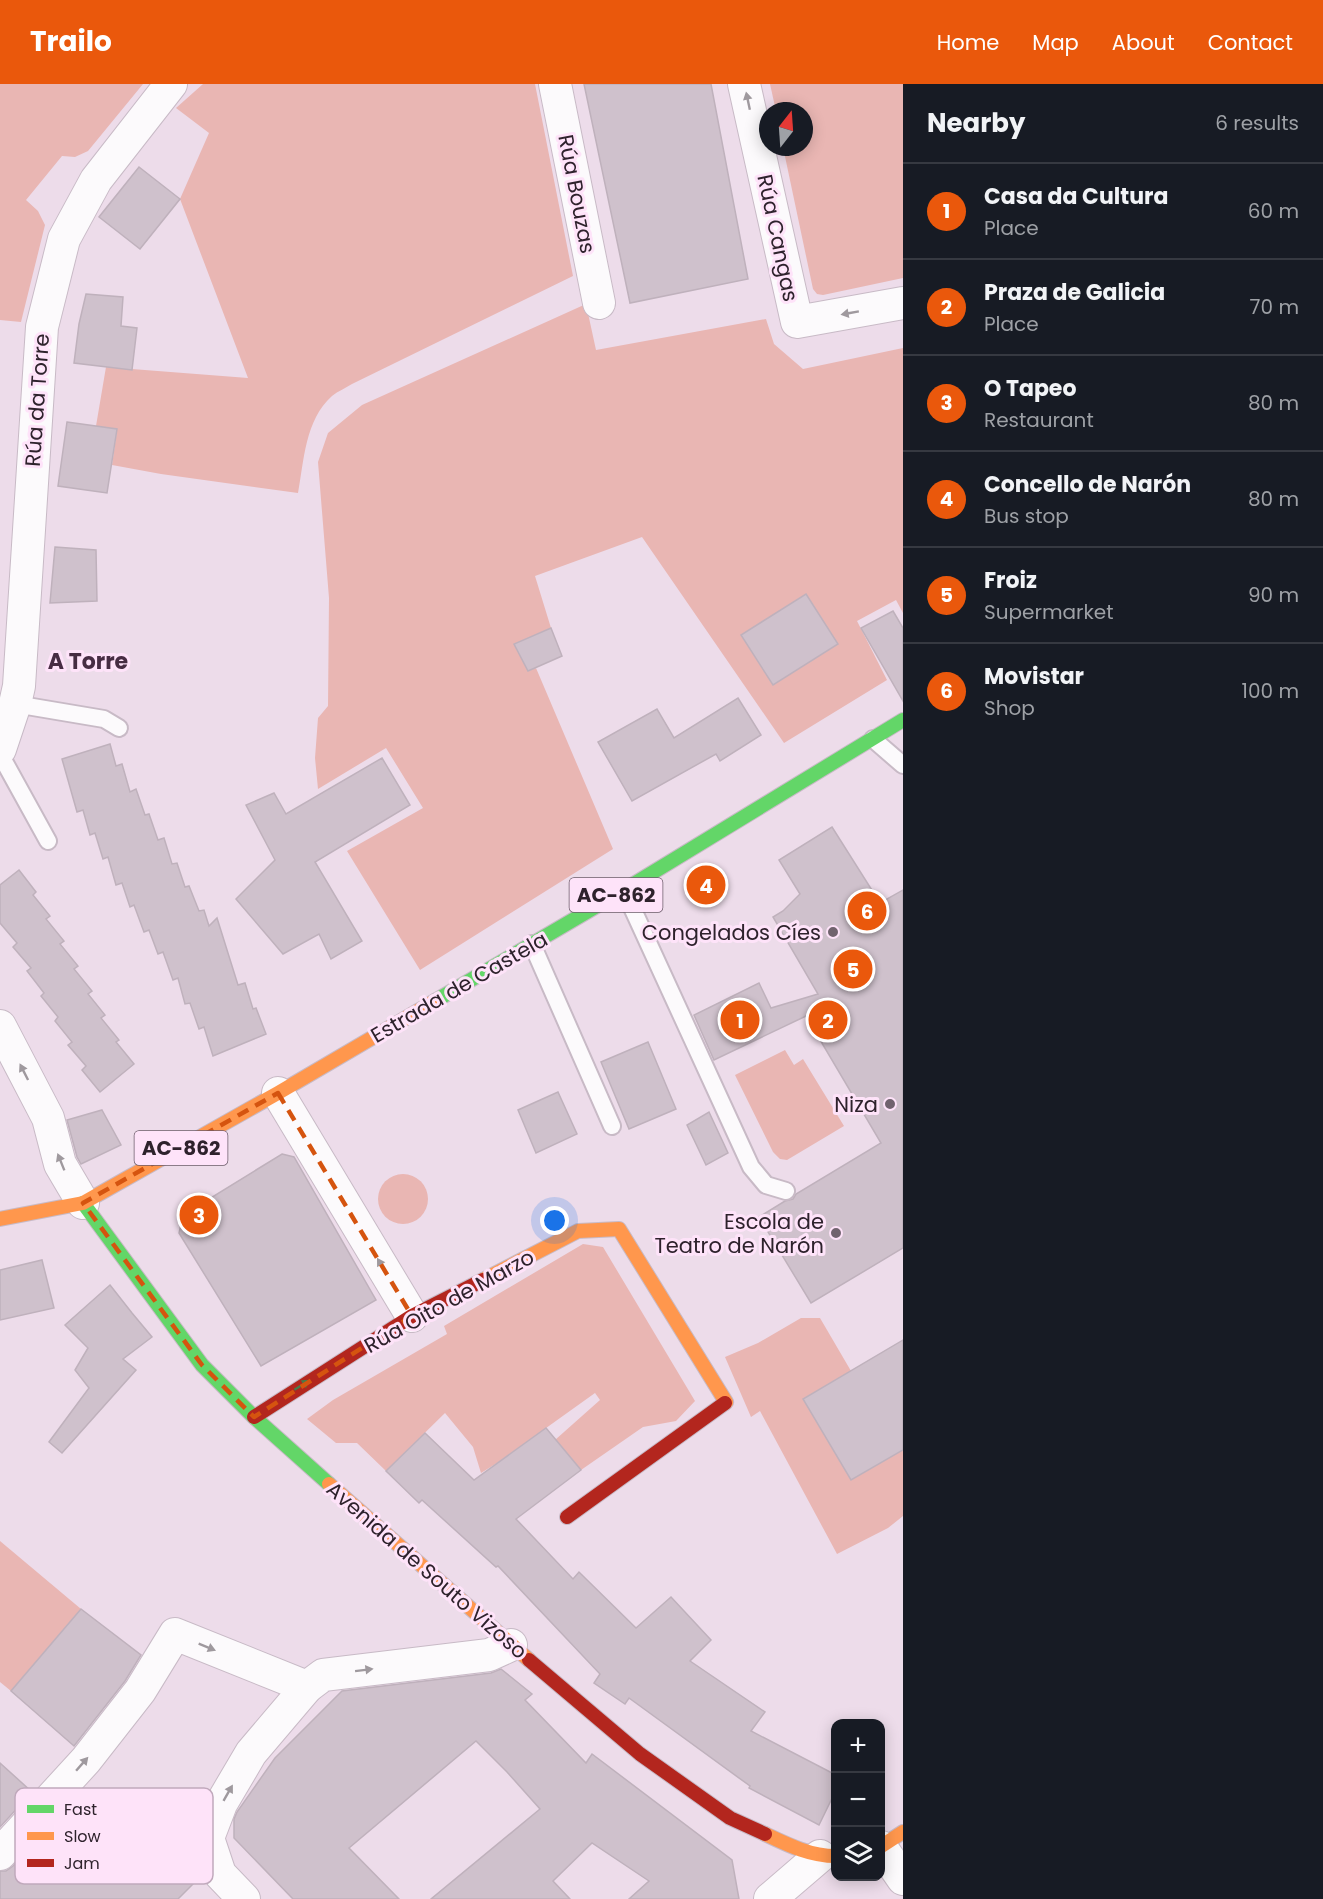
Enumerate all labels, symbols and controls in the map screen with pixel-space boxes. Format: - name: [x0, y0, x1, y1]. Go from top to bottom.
- text: Trailo: [30, 22, 112, 61]
- text: Home: [937, 28, 999, 57]
- text: Map: [1032, 28, 1079, 57]
- text: About: [1112, 28, 1175, 57]
- text: Contact: [1208, 28, 1293, 57]
- one-way arrow: [743, 92, 753, 110]
- north arrow: [759, 102, 813, 156]
- text: Nearby: [927, 105, 1025, 141]
- text: 6 results: [1215, 109, 1299, 137]
- street label: Rúa Bouzas: [551, 132, 603, 256]
- street label: Rúa Cangas: [750, 172, 806, 304]
- text: Casa da Cultura: [984, 181, 1168, 212]
- text: 1: [943, 197, 950, 225]
- text: 60 m: [1248, 197, 1299, 225]
- text: Place: [984, 214, 1039, 242]
- text: Praza de Galicia: [984, 277, 1165, 308]
- text: 2: [941, 293, 952, 321]
- text: 70 m: [1250, 293, 1299, 321]
- one-way arrow: [840, 309, 859, 318]
- text: Place: [984, 310, 1039, 338]
- street label: Rúa da Torre: [18, 332, 56, 468]
- text: O Tapeo: [984, 373, 1076, 404]
- text: 3: [940, 389, 953, 417]
- text: 80 m: [1248, 389, 1299, 417]
- text: Restaurant: [984, 406, 1094, 434]
- text: Concello de Narón: [984, 469, 1191, 500]
- text: 4: [940, 485, 953, 513]
- text: 80 m: [1248, 485, 1299, 513]
- text: Bus stop: [984, 502, 1069, 530]
- text: Froiz: [984, 565, 1037, 596]
- text: 5: [940, 581, 953, 609]
- text: 90 m: [1248, 581, 1299, 609]
- text: Supermarket: [984, 598, 1113, 626]
- district label: A Torre: [48, 646, 128, 677]
- text: Movistar: [984, 661, 1084, 692]
- text: 6: [940, 677, 953, 705]
- text: 100 m: [1242, 677, 1299, 705]
- text: Shop: [984, 694, 1035, 722]
- pin: 4: [686, 862, 726, 908]
- road number: AC-862: [570, 878, 662, 912]
- pin: 6: [848, 888, 886, 934]
- place label: Congelados Cíes: [642, 918, 821, 947]
- street label: Estrada de Castela: [365, 925, 553, 1049]
- marker: Congelados Cíes: [826, 925, 840, 939]
- pin: 5: [834, 946, 872, 992]
- pin: 1: [720, 998, 760, 1042]
- pin: 2: [808, 998, 848, 1042]
- one-way arrow: [19, 1063, 29, 1080]
- place label: Niza: [834, 1090, 878, 1119]
- marker: Niza: [883, 1097, 897, 1111]
- road number: AC-862: [134, 1131, 228, 1165]
- one-way arrow: [56, 1153, 66, 1171]
- pin: 3: [180, 1192, 218, 1238]
- your location: [540, 1206, 569, 1235]
- place label: Escola de Teatro de Narón: [654, 1207, 824, 1260]
- marker: Escola de Teatro de Narón: [829, 1226, 843, 1240]
- street label: Rúa Oito de Marzo: [359, 1242, 539, 1360]
- one-way arrow: [376, 1258, 387, 1274]
- one-way arrow: [294, 1379, 310, 1390]
- street label: Avenida de Souto Vizoso: [320, 1475, 534, 1665]
- one-way arrow: [199, 1642, 217, 1652]
- one-way arrow: [355, 1665, 374, 1674]
- map controls: [831, 1719, 885, 1881]
- button: +: [831, 1719, 885, 1773]
- one-way arrow: [75, 1757, 88, 1772]
- button: −: [831, 1773, 885, 1827]
- one-way arrow: [222, 1785, 233, 1801]
- legend: [15, 1788, 213, 1884]
- text: Fast: [64, 1798, 97, 1821]
- text: Slow: [64, 1825, 101, 1848]
- button: layers: [831, 1827, 885, 1881]
- text: Jam: [64, 1852, 100, 1875]

